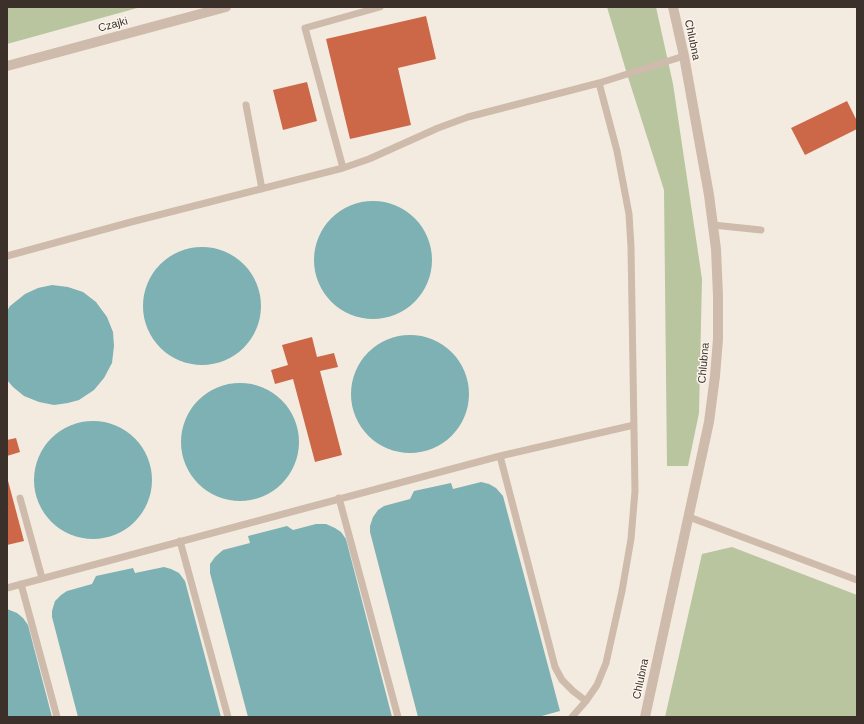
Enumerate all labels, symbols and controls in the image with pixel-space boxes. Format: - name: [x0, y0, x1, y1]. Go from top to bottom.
- street label: Czajki: [97, 15, 129, 35]
- street label: Chlubna: [681, 19, 703, 61]
- street label: Chlubna: [696, 342, 712, 384]
- street label: Chlubna: [630, 658, 652, 700]

